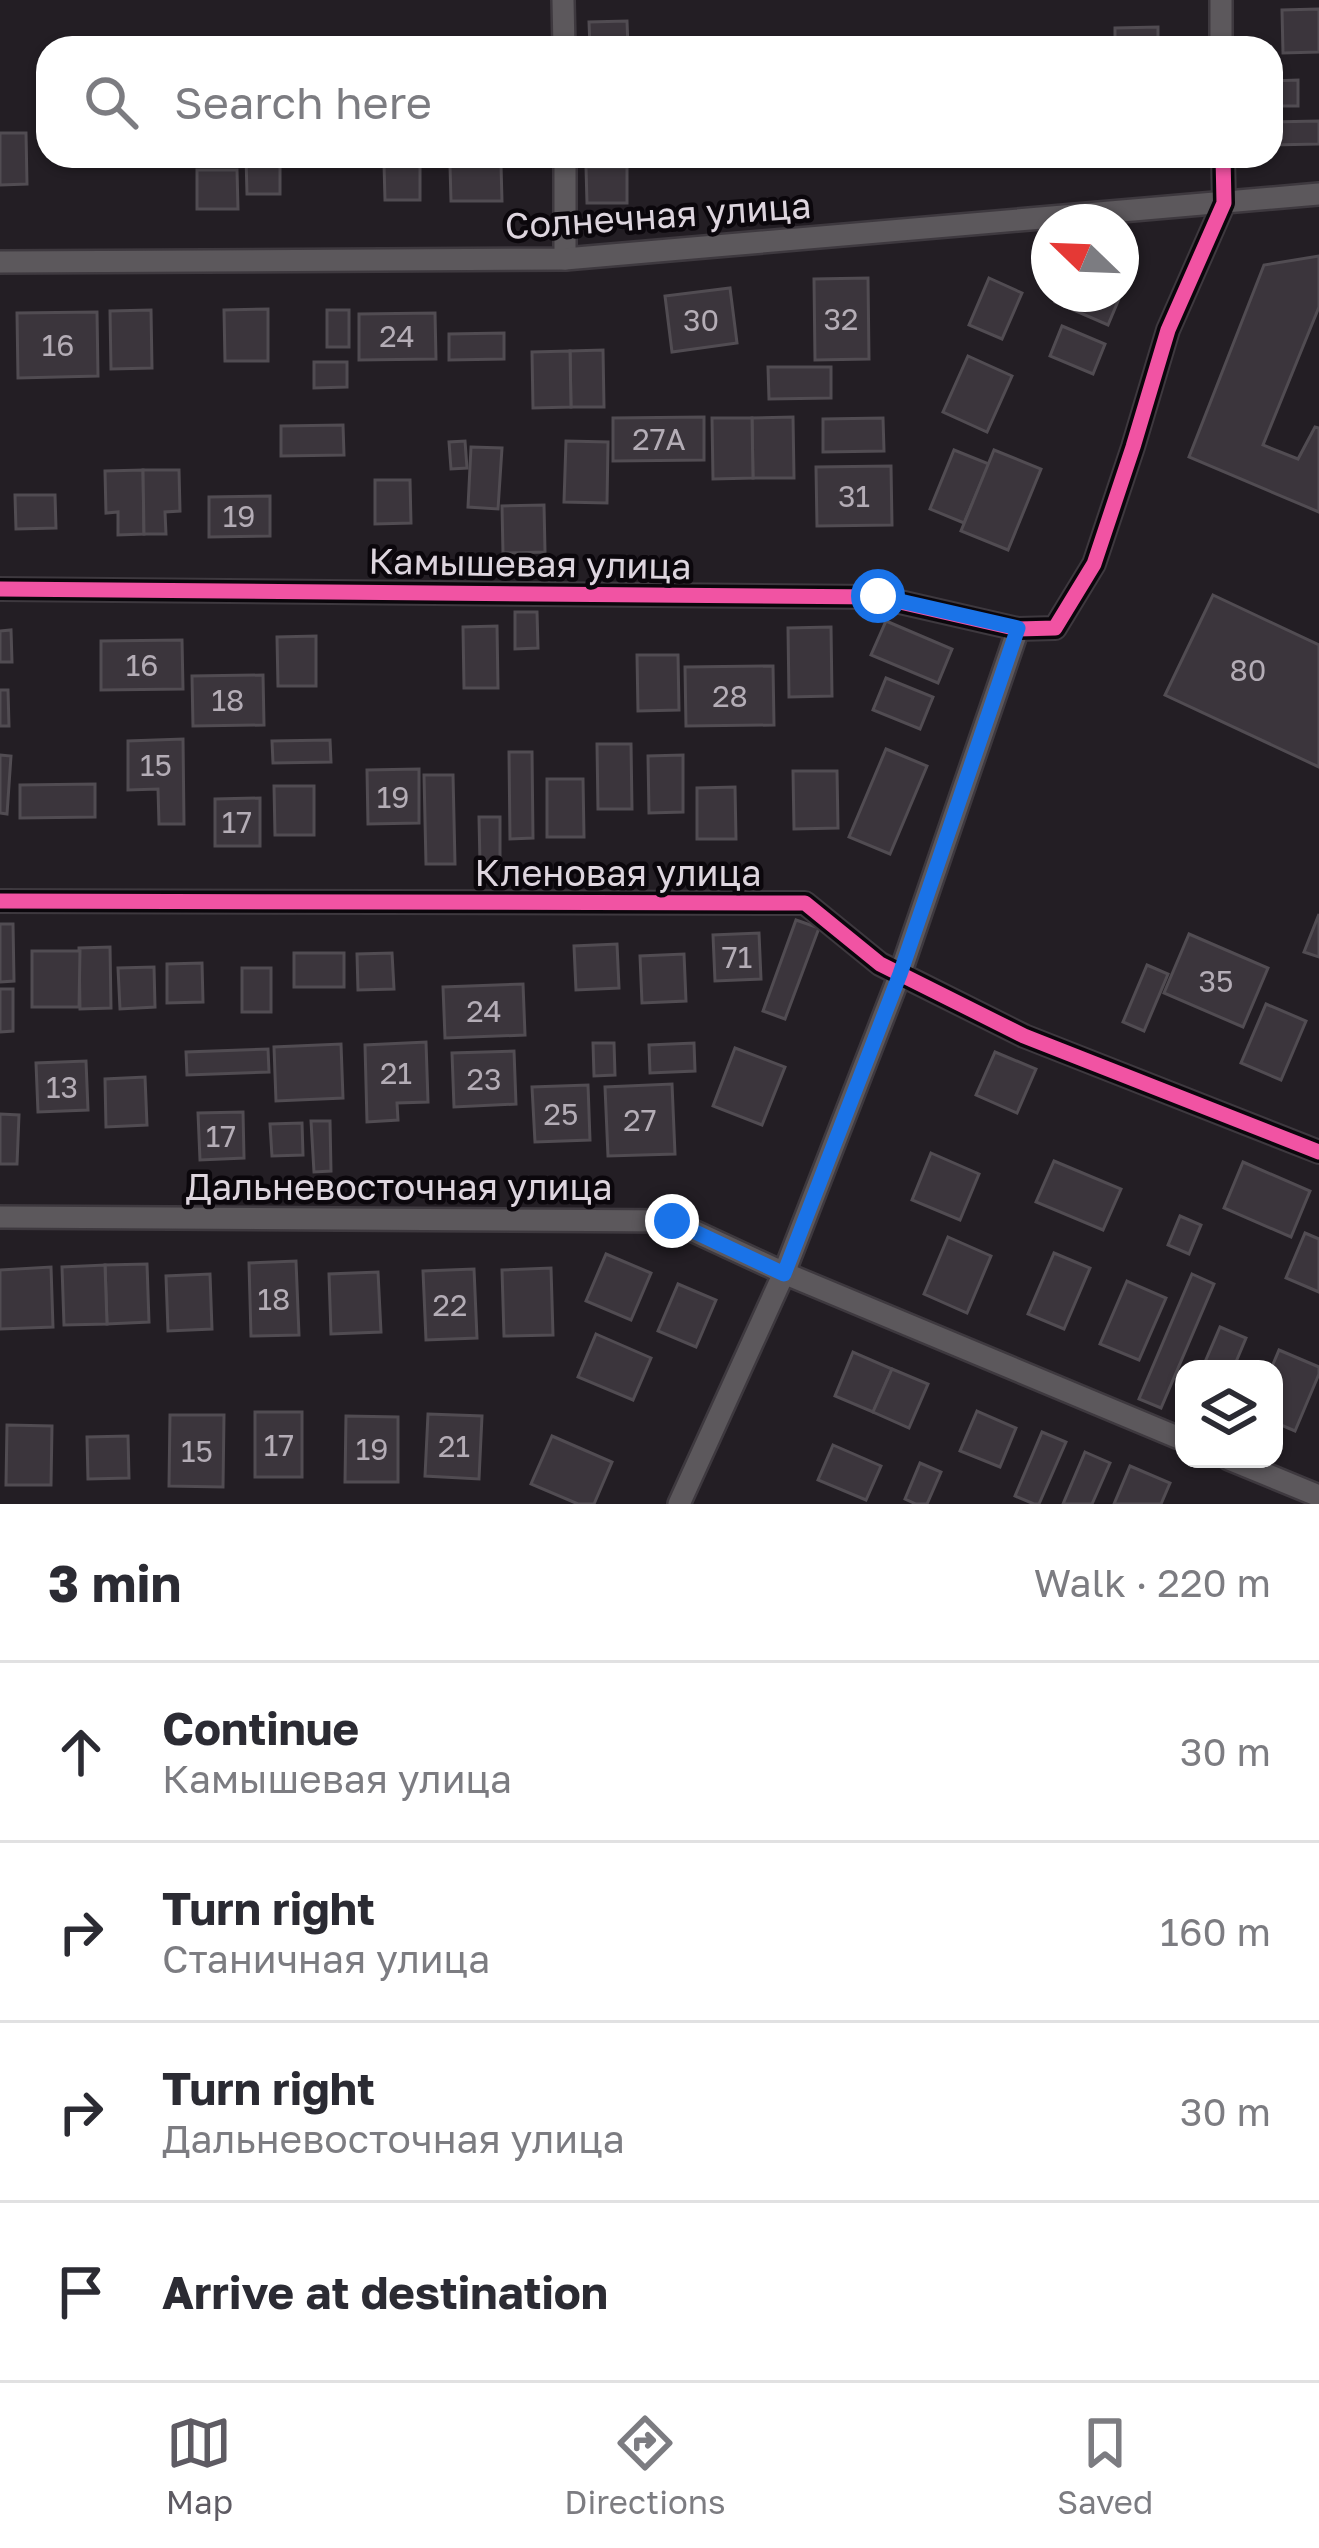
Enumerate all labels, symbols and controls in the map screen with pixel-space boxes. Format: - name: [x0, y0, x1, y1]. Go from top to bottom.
- search box: [36, 36, 1283, 168]
- icon: search: [78, 69, 144, 135]
- text: Search here: [174, 75, 432, 129]
- street label: Солнечная улица: [503, 183, 813, 247]
- north arrow: [1031, 204, 1139, 312]
- house number: 32: [824, 301, 858, 337]
- house number: 30: [683, 302, 719, 338]
- house number: 24: [379, 318, 415, 354]
- house number: 16: [42, 327, 74, 363]
- house number: 27А: [632, 421, 686, 457]
- house number: 31: [838, 478, 870, 514]
- house number: 19: [223, 498, 255, 534]
- street label: Камышевая улица: [368, 539, 692, 587]
- route start: [851, 569, 905, 623]
- house number: 16: [126, 647, 158, 683]
- house number: 80: [1230, 652, 1266, 688]
- house number: 28: [712, 678, 748, 714]
- house number: 18: [212, 682, 244, 718]
- house number: 15: [140, 747, 172, 783]
- house number: 19: [377, 779, 409, 815]
- house number: 17: [222, 804, 252, 840]
- street label: Кленовая улица: [474, 851, 762, 894]
- house number: 71: [722, 939, 752, 975]
- house number: 35: [1199, 963, 1233, 999]
- house number: 24: [466, 993, 502, 1029]
- house number: 21: [380, 1055, 412, 1091]
- house number: 23: [467, 1061, 501, 1097]
- house number: 13: [46, 1069, 78, 1105]
- house number: 25: [544, 1096, 578, 1132]
- house number: 27: [623, 1102, 657, 1138]
- house number: 17: [206, 1118, 236, 1154]
- street label: Дальневосточная улица: [185, 1165, 613, 1208]
- route end: [645, 1194, 699, 1248]
- house number: 18: [258, 1281, 290, 1317]
- house number: 22: [433, 1287, 467, 1323]
- map controls: [1175, 1360, 1283, 1468]
- button: layers: [1175, 1360, 1283, 1468]
- house number: 17: [264, 1427, 294, 1463]
- house number: 21: [438, 1428, 470, 1464]
- house number: 19: [356, 1431, 388, 1467]
- house number: 15: [181, 1433, 213, 1469]
- text: 3 min: [48, 1552, 181, 1613]
- text: Walk · 220 m: [1034, 1559, 1271, 1606]
- text: Continue: [162, 1701, 359, 1755]
- icon: ahead: [48, 1719, 114, 1785]
- text: 30 m: [1180, 1728, 1271, 1775]
- text: Камышевая улица: [162, 1755, 512, 1802]
- text: Turn right: [162, 1881, 375, 1935]
- icon: right: [48, 1899, 114, 1965]
- text: 160 m: [1160, 1908, 1271, 1955]
- text: Станичная улица: [162, 1935, 490, 1982]
- text: Turn right: [162, 2061, 375, 2115]
- icon: right: [48, 2079, 114, 2145]
- text: 30 m: [1180, 2088, 1271, 2135]
- text: Дальневосточная улица: [162, 2115, 625, 2162]
- icon: arrive: [48, 2259, 114, 2325]
- text: Arrive at destination: [162, 2265, 608, 2319]
- tab: Map: [166, 2410, 233, 2521]
- tab: Directions: [564, 2410, 726, 2521]
- tab: Saved: [1057, 2410, 1153, 2521]

